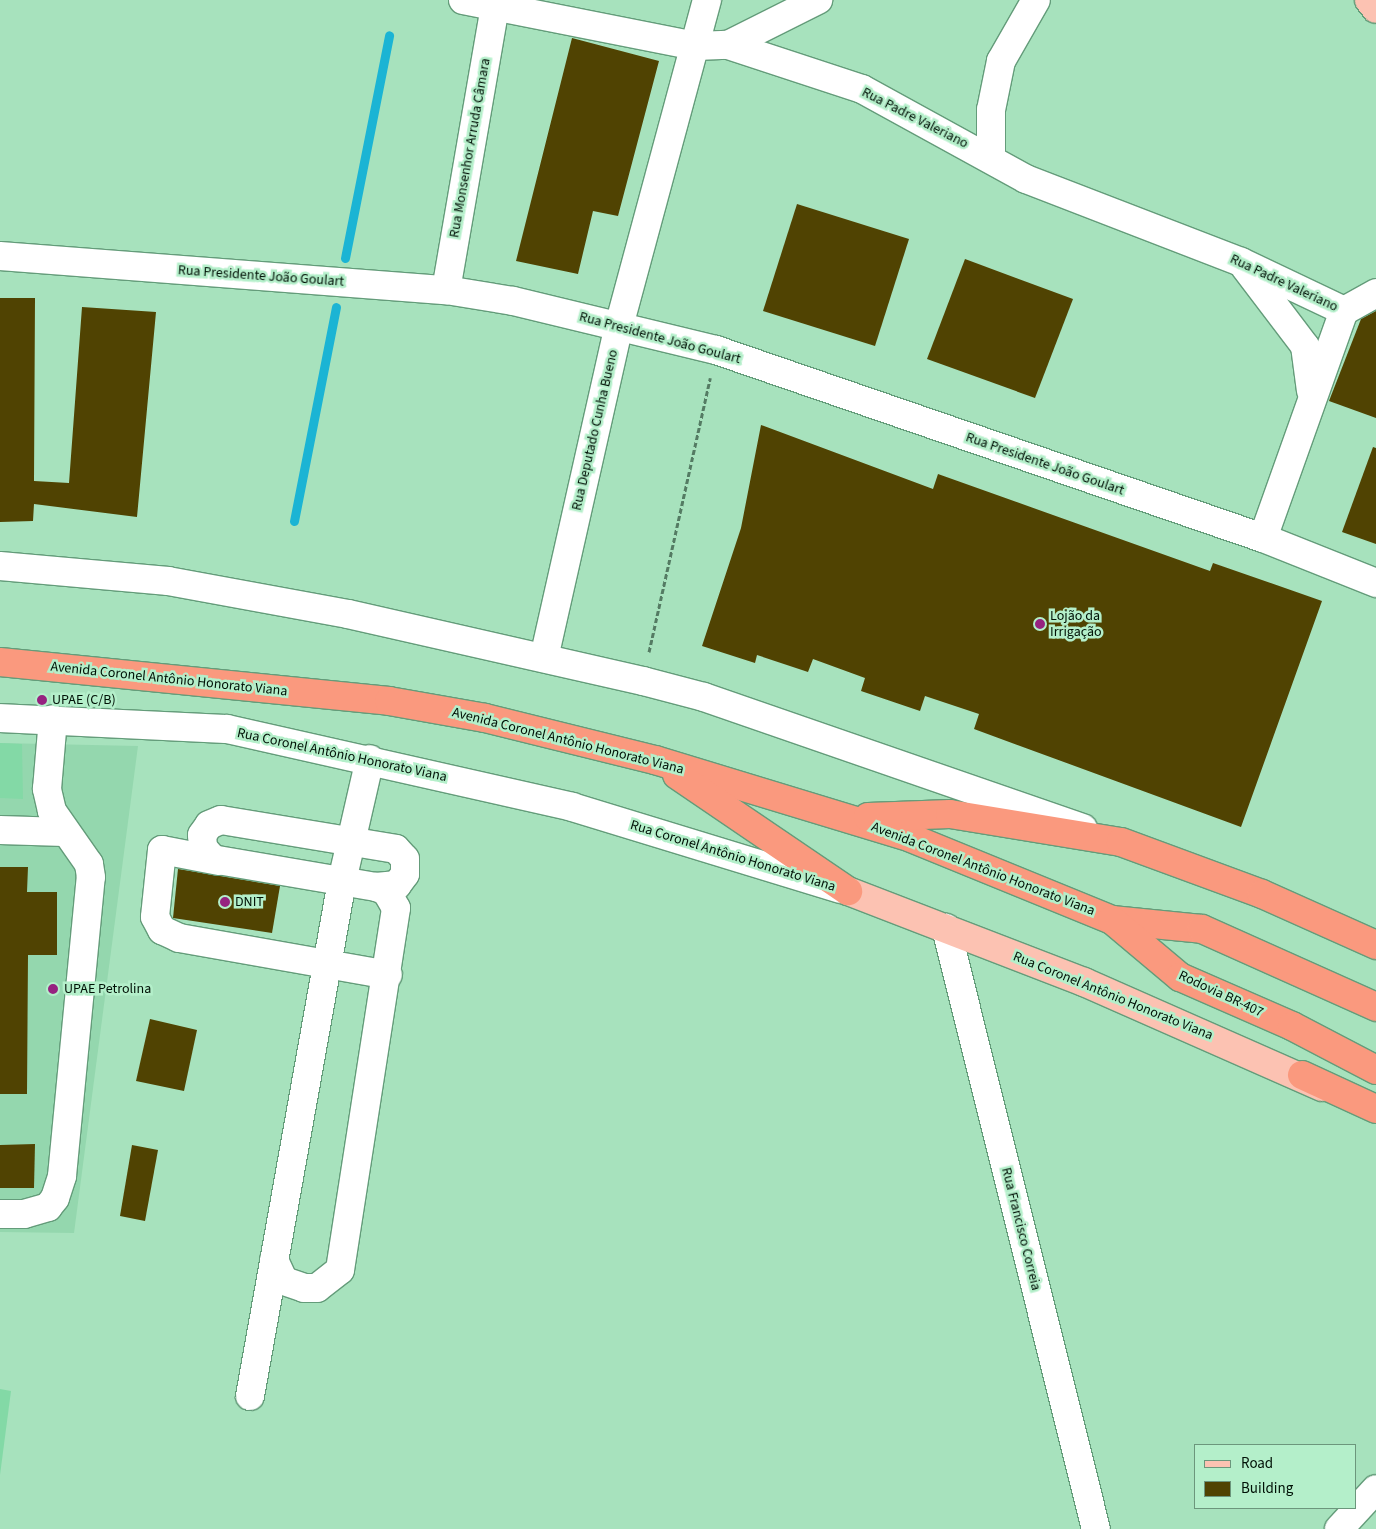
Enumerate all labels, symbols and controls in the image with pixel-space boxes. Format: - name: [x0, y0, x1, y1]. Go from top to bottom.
- street label: Rua Monsenhor Arruda Câmara: [446, 57, 494, 239]
- street label: Rua Padre Valeriano: [859, 84, 971, 152]
- street label: Rua Padre Valeriano: [1227, 251, 1341, 315]
- street label: Rua Presidente João Goulart: [177, 262, 345, 290]
- street label: Rua Presidente João Goulart: [577, 308, 743, 368]
- street label: Rua Deputado Cunha Bueno: [568, 348, 622, 512]
- street label: Rua Presidente João Goulart: [964, 429, 1126, 499]
- place label: Lojão da Irrigação: [1050, 608, 1102, 640]
- marker: Lojão da Irrigação: [1034, 618, 1046, 630]
- street label: Avenida Coronel Antônio Honorato Viana: [50, 658, 288, 700]
- place label: UPAE (C/B): [52, 692, 116, 708]
- marker: UPAE (C/B): [36, 694, 48, 706]
- street label: Avenida Coronel Antônio Honorato Viana: [450, 704, 686, 778]
- street label: Rua Coronel Antônio Honorato Viana: [236, 725, 448, 785]
- street label: Rua Coronel Antônio Honorato Viana: [628, 817, 838, 895]
- street label: Avenida Coronel Antônio Honorato Viana: [869, 818, 1097, 920]
- place label: DNIT: [235, 894, 264, 910]
- marker: DNIT: [219, 896, 231, 908]
- street label: Rua Coronel Antônio Honorato Viana: [1011, 948, 1215, 1044]
- street label: Rodovia BR-407: [1176, 967, 1266, 1021]
- place label: UPAE Petrolina: [64, 981, 151, 997]
- marker: UPAE Petrolina: [46, 982, 60, 996]
- street label: Rua Francisco Correia: [998, 1166, 1044, 1292]
- legend: [1194, 1444, 1356, 1509]
- text: Road: [1241, 1453, 1273, 1474]
- text: Building: [1241, 1478, 1293, 1499]

